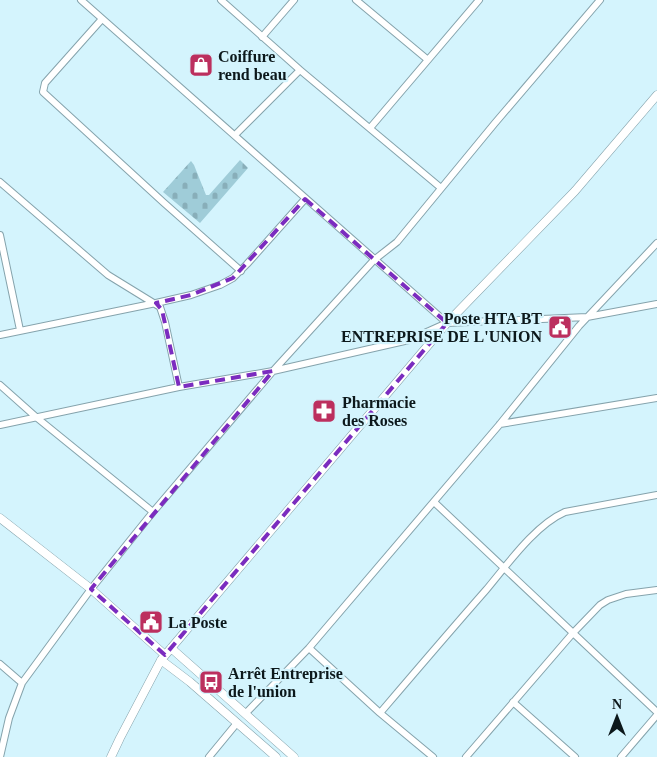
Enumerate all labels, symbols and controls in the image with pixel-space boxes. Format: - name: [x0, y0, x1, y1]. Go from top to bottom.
- place label: Coiffure rend beau: [218, 48, 287, 83]
- shop icon: Coiffure rend beau: [188, 52, 214, 78]
- place label: Poste HTA BT ENTREPRISE DE L'UNION: [341, 310, 542, 345]
- public building icon: Poste HTA BT ENTREPRISE DE L'UNION: [547, 314, 573, 340]
- place label: Pharmacie des Roses: [342, 394, 416, 429]
- pharmacy icon: Pharmacie des Roses: [311, 398, 337, 424]
- public building icon: La Poste: [138, 609, 164, 635]
- place label: La Poste: [168, 614, 227, 631]
- place label: Arrêt Entreprise de l'union: [228, 665, 343, 700]
- bus stop icon: Arrêt Entreprise de l'union: [198, 669, 224, 695]
- north arrow: [592, 692, 642, 742]
- text: N: [612, 697, 622, 712]

